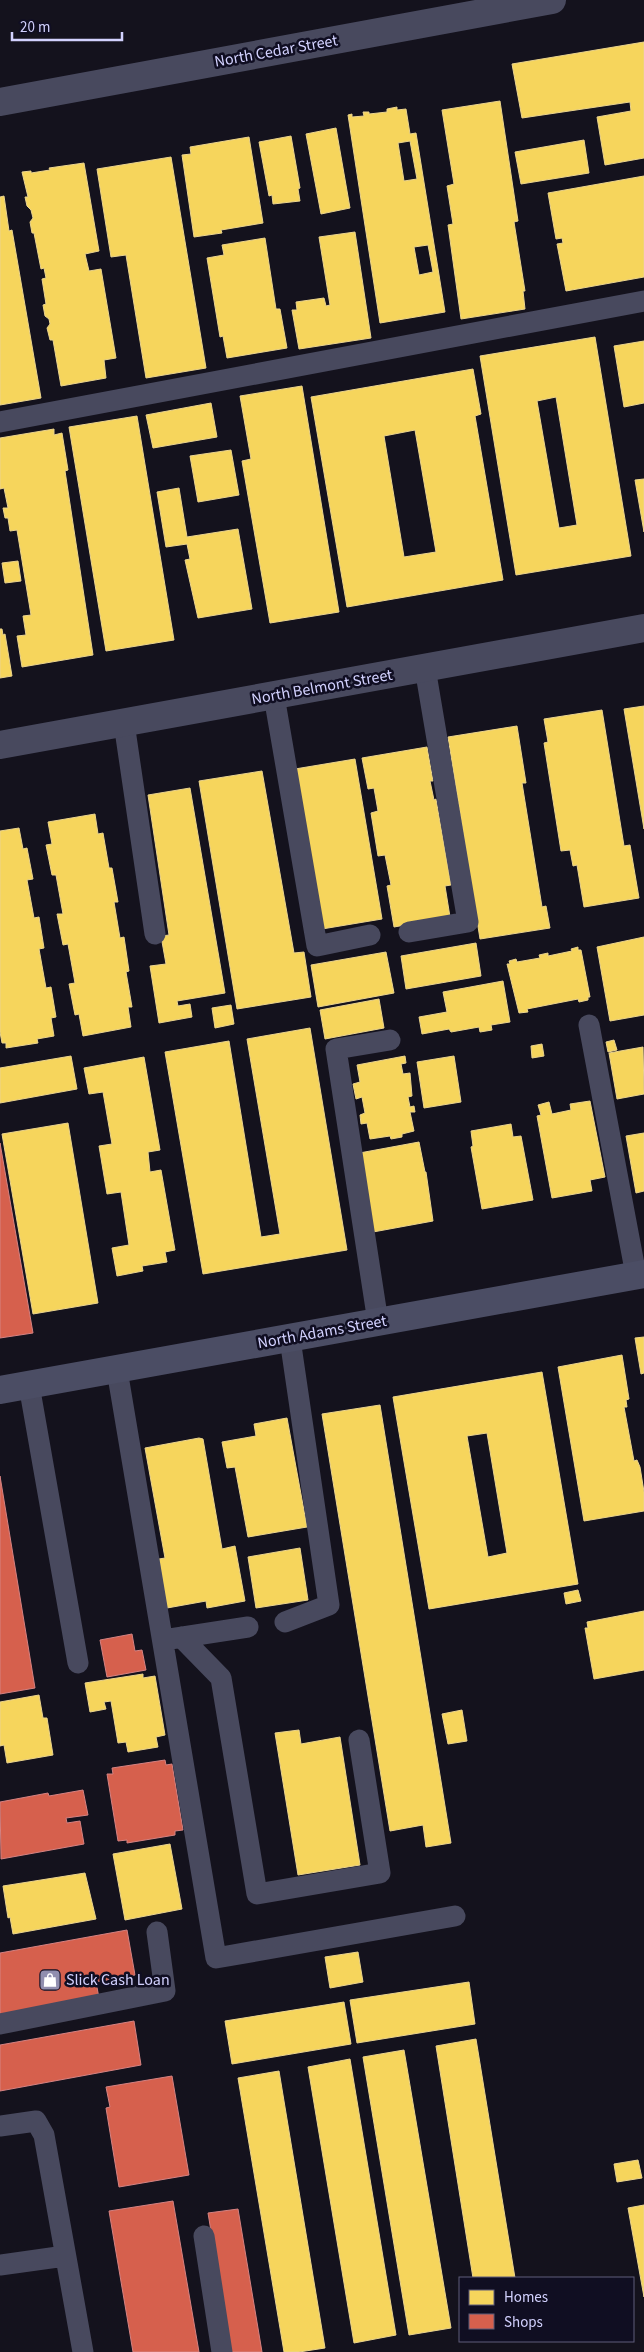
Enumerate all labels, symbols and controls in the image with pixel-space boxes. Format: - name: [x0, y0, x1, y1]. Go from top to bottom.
- scale bar: [12, 10, 122, 42]
- text: 20 m: [20, 17, 50, 38]
- street label: North Cedar Street: [213, 29, 340, 73]
- street label: North Belmont Street: [250, 664, 395, 710]
- street label: North Adams Street: [256, 1310, 389, 1354]
- shop icon: Slick Cash Loan: [38, 1968, 62, 1992]
- place label: Slick Cash Loan: [66, 1969, 170, 1991]
- legend: [459, 2277, 634, 2342]
- text: Homes: [504, 2287, 548, 2308]
- text: Shops: [504, 2312, 543, 2333]

